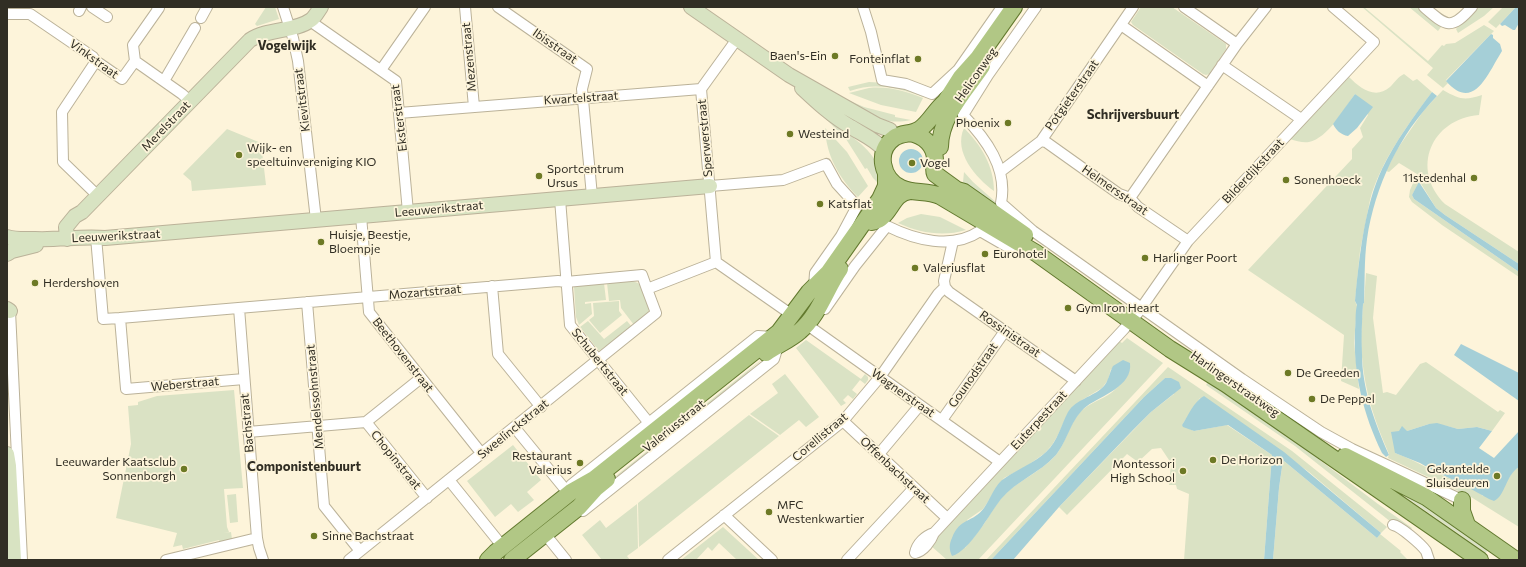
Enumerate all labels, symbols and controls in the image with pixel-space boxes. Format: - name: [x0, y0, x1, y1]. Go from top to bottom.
- street label: Mezenstraat: [459, 22, 479, 92]
- street label: Ibisstraat: [530, 25, 580, 67]
- street label: Vinkstraat: [67, 36, 121, 82]
- district label: Vogelwijk: [258, 38, 316, 54]
- street label: Heliconweg: [952, 45, 1000, 105]
- place label: Baen's-Ein: [770, 49, 827, 63]
- marker: Baen's-Ein: [830, 51, 840, 61]
- place label: Fonteinflat: [849, 52, 910, 66]
- marker: Fonteinflat: [913, 54, 923, 64]
- street label: Potgieterstraat: [1042, 57, 1102, 133]
- street label: Kievitstraat: [291, 67, 313, 133]
- street label: Eksterstraat: [388, 84, 410, 152]
- street label: Kwartelstraat: [543, 88, 619, 108]
- street label: Merelstraat: [139, 98, 193, 154]
- street label: Sperwerstraat: [694, 98, 716, 178]
- district label: Schrijversbuurt: [1087, 107, 1179, 123]
- place label: Phoenix: [956, 116, 1000, 130]
- marker: Phoenix: [1003, 118, 1013, 128]
- place label: Westeind: [798, 127, 849, 141]
- marker: Westeind: [785, 129, 795, 139]
- street label: Bilderdijkstraat: [1219, 135, 1287, 207]
- place label: Wijk- en speeltuinvereniging KIO: [247, 141, 376, 169]
- marker: Wijk- en speeltuinvereniging KIO: [234, 150, 244, 160]
- place label: Vogel: [920, 156, 950, 170]
- marker: Vogel: [907, 158, 917, 168]
- place label: Sportcentrum Ursus: [547, 162, 624, 190]
- street label: Helmersstraat: [1079, 162, 1151, 218]
- marker: Sportcentrum Ursus: [534, 171, 544, 181]
- place label: 11stedenhal: [1403, 171, 1466, 185]
- place label: Sonenhoeck: [1294, 173, 1361, 187]
- marker: 11stedenhal: [1469, 173, 1479, 183]
- marker: Sonenhoeck: [1281, 175, 1291, 185]
- place label: Katsflat: [828, 197, 872, 211]
- street label: Leeuwerikstraat: [394, 198, 484, 220]
- marker: Katsflat: [815, 199, 825, 209]
- street label: Leeuwerikstraat: [71, 226, 161, 246]
- place label: Huisje, Beestje, Bloempje: [329, 228, 410, 256]
- marker: Huisje, Beestje, Bloempje: [316, 237, 326, 247]
- place label: Eurohotel: [993, 247, 1047, 261]
- marker: Eurohotel: [980, 249, 990, 259]
- place label: Harlinger Poort: [1153, 251, 1237, 265]
- marker: Harlinger Poort: [1140, 253, 1150, 263]
- place label: Valeriusflat: [923, 261, 985, 275]
- marker: Valeriusflat: [910, 263, 920, 273]
- place label: Herdershoven: [43, 276, 119, 290]
- marker: Herdershoven: [30, 278, 40, 288]
- street label: Mozartstraat: [388, 282, 462, 302]
- place label: Gym Iron Heart: [1076, 301, 1159, 315]
- marker: Gym Iron Heart: [1063, 303, 1073, 313]
- street label: Rossinistraat: [977, 308, 1043, 360]
- street label: Beethovenstraat: [369, 315, 437, 395]
- street label: Schubertstraat: [569, 326, 631, 398]
- street label: Gounodstraat: [945, 340, 1001, 410]
- street label: Mendelssohnstraat: [303, 344, 327, 450]
- street label: Harlingerstraatweg: [1188, 348, 1282, 420]
- street label: Wagnerstraat: [868, 366, 938, 420]
- place label: De Greeden: [1296, 366, 1360, 380]
- marker: De Greeden: [1283, 368, 1293, 378]
- street label: Weberstraat: [150, 374, 220, 394]
- street label: Euterpestraat: [1008, 387, 1070, 453]
- place label: De Peppel: [1320, 392, 1375, 406]
- street label: Bachstraat: [237, 393, 257, 453]
- marker: De Peppel: [1307, 394, 1317, 404]
- street label: Sweelinckstraat: [475, 396, 551, 462]
- street label: Valeriusstraat: [640, 397, 708, 455]
- street label: Corellistraat: [789, 410, 851, 464]
- street label: Chopinstraat: [368, 428, 424, 492]
- street label: Offenbachstraat: [857, 434, 933, 506]
- place label: Restaurant Valerius: [512, 449, 572, 477]
- place label: De Horizon: [1221, 453, 1283, 467]
- place label: Leeuwarder Kaatsclub Sonnenborgh: [55, 455, 176, 483]
- marker: De Horizon: [1208, 455, 1218, 465]
- place label: Montessori High School: [1110, 457, 1175, 485]
- marker: Restaurant Valerius: [575, 458, 585, 468]
- district label: Componistenbuurt: [247, 459, 361, 475]
- place label: Gekantelde Sluisdeuren: [1426, 462, 1489, 490]
- marker: Leeuwarder Kaatsclub Sonnenborgh: [179, 464, 189, 474]
- marker: Montessori High School: [1178, 466, 1188, 476]
- marker: Gekantelde Sluisdeuren: [1492, 471, 1502, 481]
- place label: MFC Westenkwartier: [777, 498, 864, 526]
- marker: MFC Westenkwartier: [764, 507, 774, 517]
- place label: Sinne Bachstraat: [322, 529, 414, 543]
- marker: Sinne Bachstraat: [309, 531, 319, 541]

